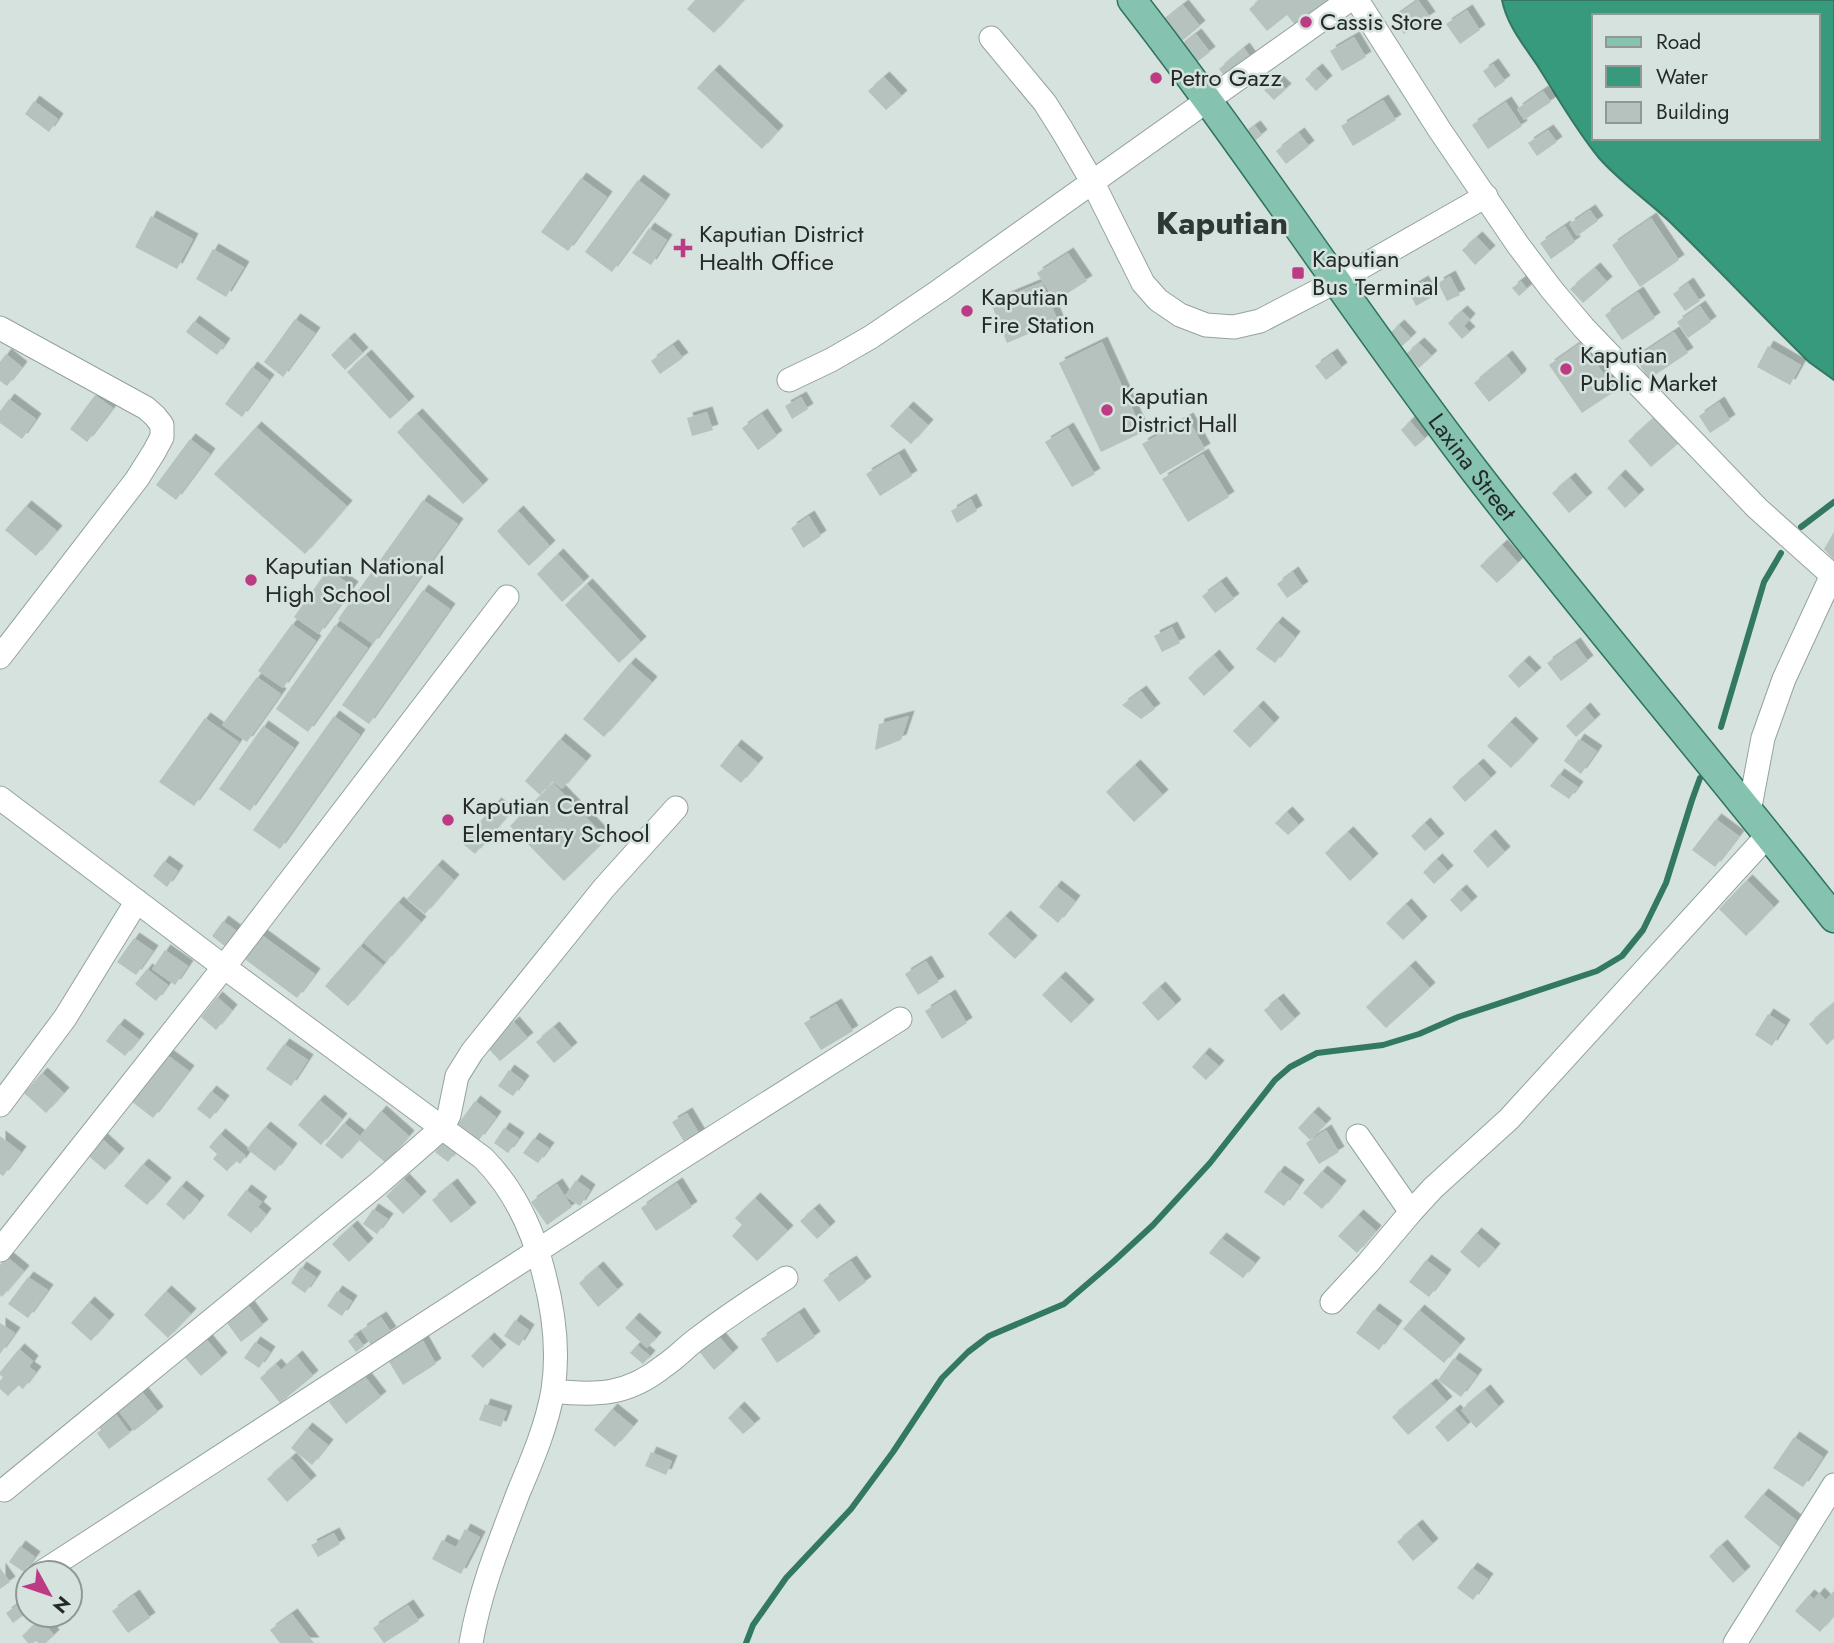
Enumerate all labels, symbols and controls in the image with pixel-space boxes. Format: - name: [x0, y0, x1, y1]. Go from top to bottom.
- place label: Cassis Store: [1320, 4, 1443, 39]
- marker: Cassis Store: [1298, 14, 1314, 30]
- legend: [1592, 14, 1820, 140]
- text: Road: [1656, 27, 1701, 57]
- place label: Petro Gazz: [1170, 60, 1282, 95]
- text: Water: [1656, 62, 1709, 92]
- marker: Petro Gazz: [1148, 70, 1164, 86]
- text: Building: [1656, 97, 1729, 127]
- district label: Kaputian: [1156, 200, 1288, 246]
- place label: Kaputian District Health Office: [699, 216, 864, 279]
- marker: Kaputian District Health Office: [673, 238, 693, 258]
- place label: Kaputian Bus Terminal: [1312, 241, 1439, 304]
- marker: Kaputian Bus Terminal: [1290, 265, 1306, 281]
- place label: Kaputian Fire Station: [981, 279, 1095, 342]
- marker: Kaputian Fire Station: [959, 303, 975, 319]
- place label: Kaputian Public Market: [1580, 337, 1717, 400]
- marker: Kaputian Public Market: [1558, 361, 1574, 377]
- place label: Kaputian District Hall: [1121, 378, 1238, 441]
- marker: Kaputian District Hall: [1099, 402, 1115, 418]
- street label: Laxina Street: [1420, 406, 1525, 528]
- place label: Kaputian National High School: [265, 548, 445, 611]
- marker: Kaputian National High School: [243, 572, 259, 588]
- place label: Kaputian Central Elementary School: [462, 788, 650, 851]
- marker: Kaputian Central Elementary School: [440, 812, 456, 828]
- north arrow: [14, 1559, 84, 1629]
- text: N: [46, 1590, 77, 1619]

